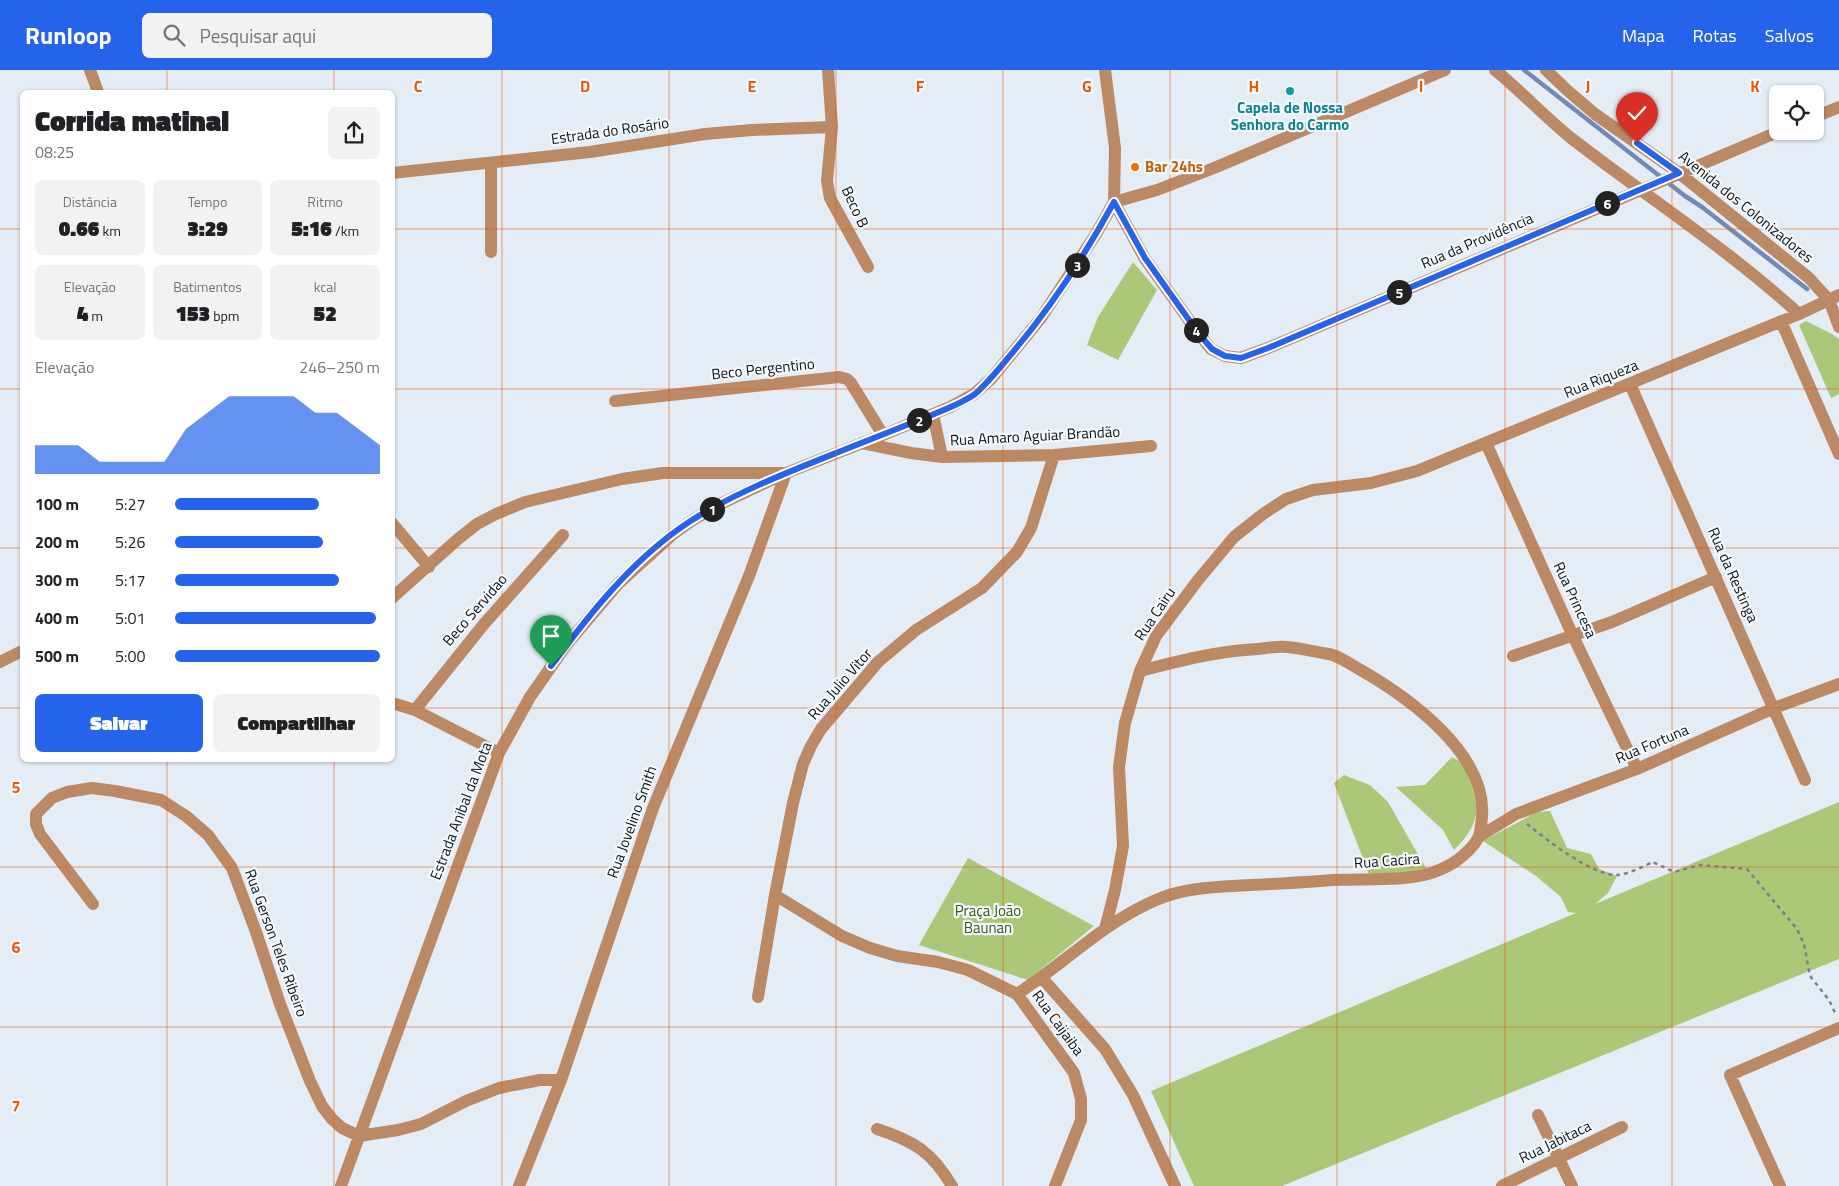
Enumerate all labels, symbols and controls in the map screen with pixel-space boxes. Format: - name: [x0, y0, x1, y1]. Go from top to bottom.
- search box: [142, 13, 492, 58]
- text: Runloop: [25, 17, 112, 53]
- icon: search: [160, 21, 188, 49]
- text: Pesquisar aqui: [200, 21, 316, 50]
- text: Mapa: [1622, 22, 1665, 49]
- text: Rotas: [1693, 22, 1737, 49]
- text: Salvos: [1765, 22, 1814, 49]
- text: C: [414, 74, 423, 98]
- text: D: [580, 74, 590, 98]
- text: E: [748, 74, 757, 98]
- text: F: [916, 74, 925, 98]
- text: G: [1082, 74, 1092, 98]
- text: H: [1249, 74, 1259, 98]
- text: I: [1419, 74, 1423, 98]
- text: J: [1586, 74, 1590, 98]
- text: K: [1750, 74, 1760, 98]
- marker: Capela de Nossa Senhora do Carmo: [1284, 85, 1296, 97]
- map controls: [1769, 85, 1824, 140]
- button: locate: [1769, 85, 1824, 140]
- pin: [1616, 92, 1658, 143]
- place label: Capela de Nossa Senhora do Carmo: [1231, 96, 1349, 136]
- text: Corrida matinal: [35, 99, 229, 142]
- icon: check: [1623, 99, 1651, 127]
- button: share: [328, 107, 380, 159]
- street label: Estrada do Rosário: [549, 111, 671, 150]
- text: 08:25: [35, 140, 74, 164]
- street label: Avenida dos Colonizadores: [1674, 145, 1819, 268]
- place label: Bar 24hs: [1145, 155, 1203, 178]
- marker: Bar 24hs: [1129, 161, 1141, 173]
- street label: Beco B: [836, 182, 875, 231]
- pin: 6: [1594, 190, 1620, 216]
- text: Distância: [63, 191, 117, 212]
- text: Tempo: [188, 191, 227, 212]
- text: Ritmo: [307, 191, 343, 212]
- text: 6: [1604, 193, 1611, 214]
- street label: Rua da Providência: [1417, 206, 1537, 275]
- text: 0.66: [59, 212, 99, 244]
- text: 3:29: [187, 212, 228, 244]
- text: 5:16: [291, 212, 332, 244]
- text: km: [99, 220, 121, 241]
- text: /km: [332, 220, 359, 241]
- pin: 3: [1064, 252, 1090, 278]
- text: 3: [1074, 255, 1081, 276]
- text: Elevação: [64, 276, 116, 297]
- text: Batimentos: [173, 276, 242, 297]
- text: kcal: [314, 276, 337, 297]
- pin: 5: [1386, 280, 1412, 304]
- text: 5: [1396, 282, 1403, 303]
- text: 4: [77, 297, 88, 329]
- text: 153: [175, 297, 210, 329]
- text: 52: [314, 297, 337, 329]
- text: m: [88, 305, 103, 326]
- text: bpm: [210, 305, 240, 326]
- pin: 4: [1184, 318, 1208, 342]
- text: 4: [1193, 320, 1200, 341]
- street label: Beco Pergentino: [710, 352, 816, 385]
- street label: Rua Riqueza: [1560, 353, 1642, 404]
- text: Elevação: [35, 355, 95, 379]
- text: 246–250 m: [299, 355, 380, 379]
- pin: 2: [906, 408, 932, 432]
- text: 2: [916, 410, 923, 431]
- street label: Rua Amaro Aguiar Brandão: [949, 420, 1121, 451]
- text: 100 m: [35, 492, 79, 516]
- text: 5:27: [115, 492, 145, 516]
- pin: 1: [700, 496, 724, 522]
- text: 1: [709, 499, 716, 520]
- street label: Rua da Restinga: [1702, 523, 1765, 627]
- text: 200 m: [35, 530, 79, 554]
- text: 5:26: [115, 530, 145, 554]
- street label: Rua Princesa: [1548, 558, 1603, 642]
- text: 300 m: [35, 568, 79, 592]
- text: 5:17: [115, 568, 145, 592]
- street label: Beco Servidao: [437, 568, 513, 651]
- street label: Rua Cairu: [1128, 582, 1181, 645]
- text: 400 m: [35, 606, 79, 630]
- text: 5:01: [115, 606, 145, 630]
- pin: [530, 615, 572, 666]
- icon: arrive: [537, 622, 565, 650]
- street label: Rua Julio Vitor: [802, 643, 877, 725]
- text: 500 m: [35, 644, 79, 668]
- text: 5:00: [115, 644, 145, 668]
- button: Salvar: [35, 694, 203, 752]
- button: Compartilhar: [213, 694, 380, 752]
- street label: Rua Fortuna: [1612, 718, 1692, 769]
- street label: Estrada Anibal da Mota: [424, 738, 498, 883]
- street label: Rua Jovelino Smith: [601, 762, 663, 881]
- text: 5: [12, 775, 21, 799]
- street label: Rua Cacira: [1353, 847, 1421, 874]
- street label: Rua Gerson Teles Ribeiro: [239, 866, 314, 1020]
- park label: Praça João Baunan: [955, 899, 1021, 939]
- text: 6: [12, 935, 21, 959]
- street label: Rua Caijaiba: [1027, 985, 1090, 1061]
- text: 7: [12, 1094, 20, 1118]
- street label: Rua Jabitaca: [1515, 1114, 1595, 1169]

